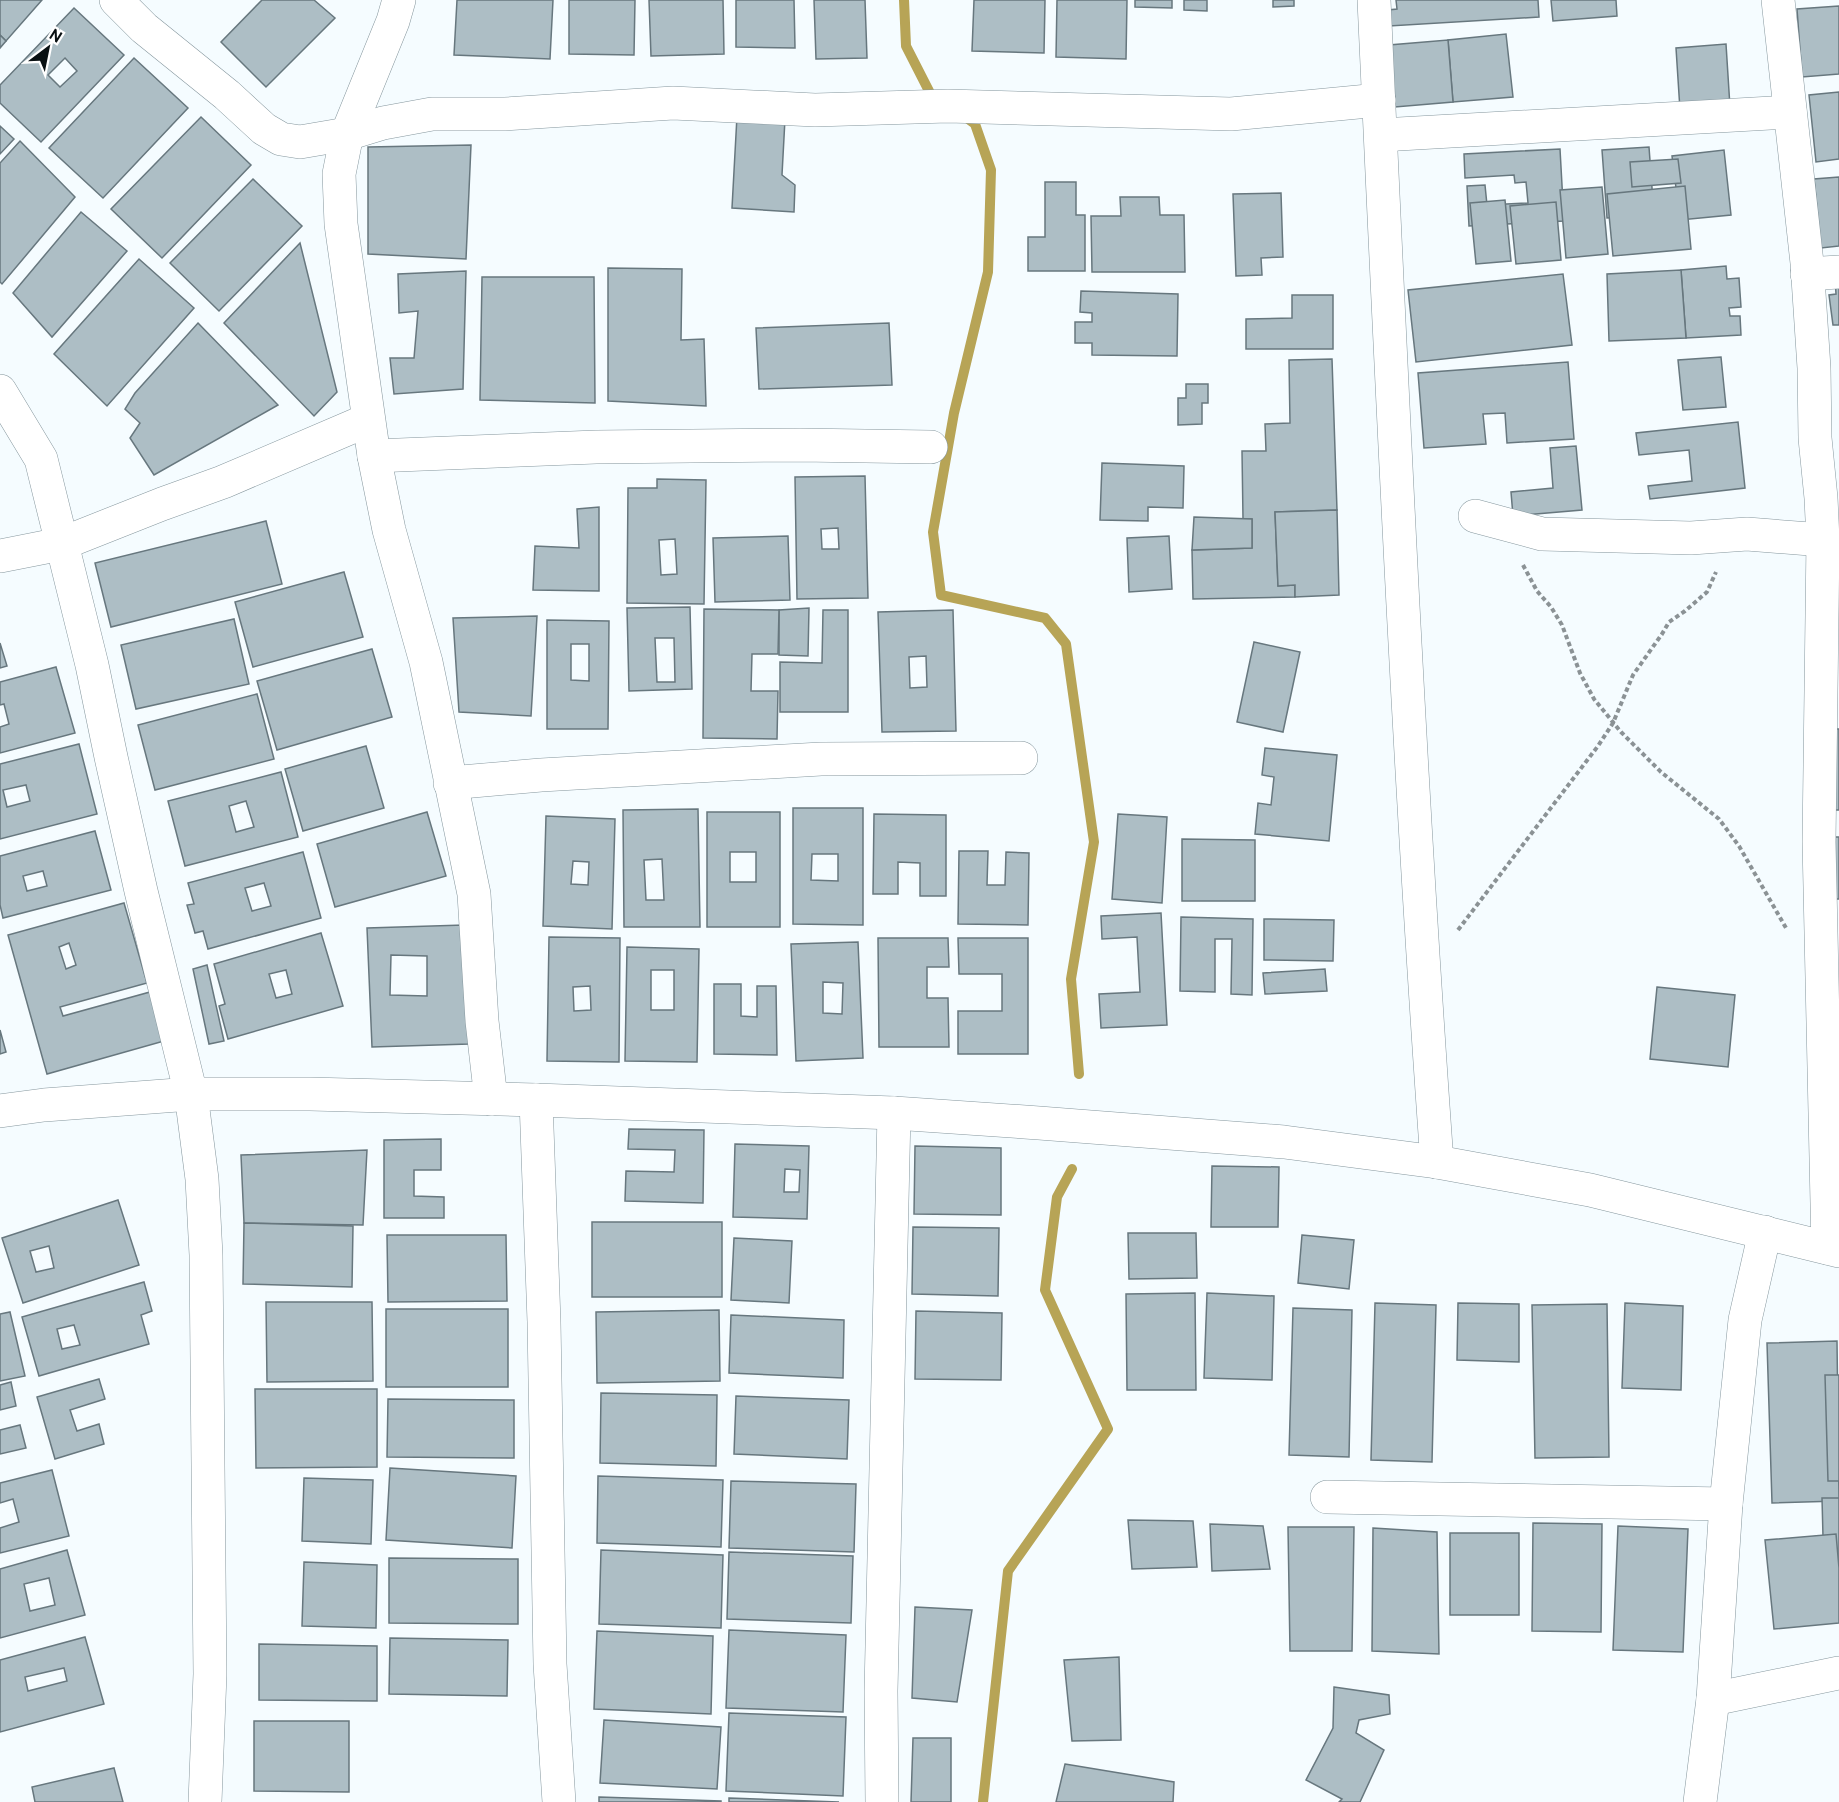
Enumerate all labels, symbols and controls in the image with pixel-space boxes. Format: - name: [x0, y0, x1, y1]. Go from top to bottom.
- north arrow: [18, 18, 78, 78]
- text: N: [45, 25, 65, 49]

